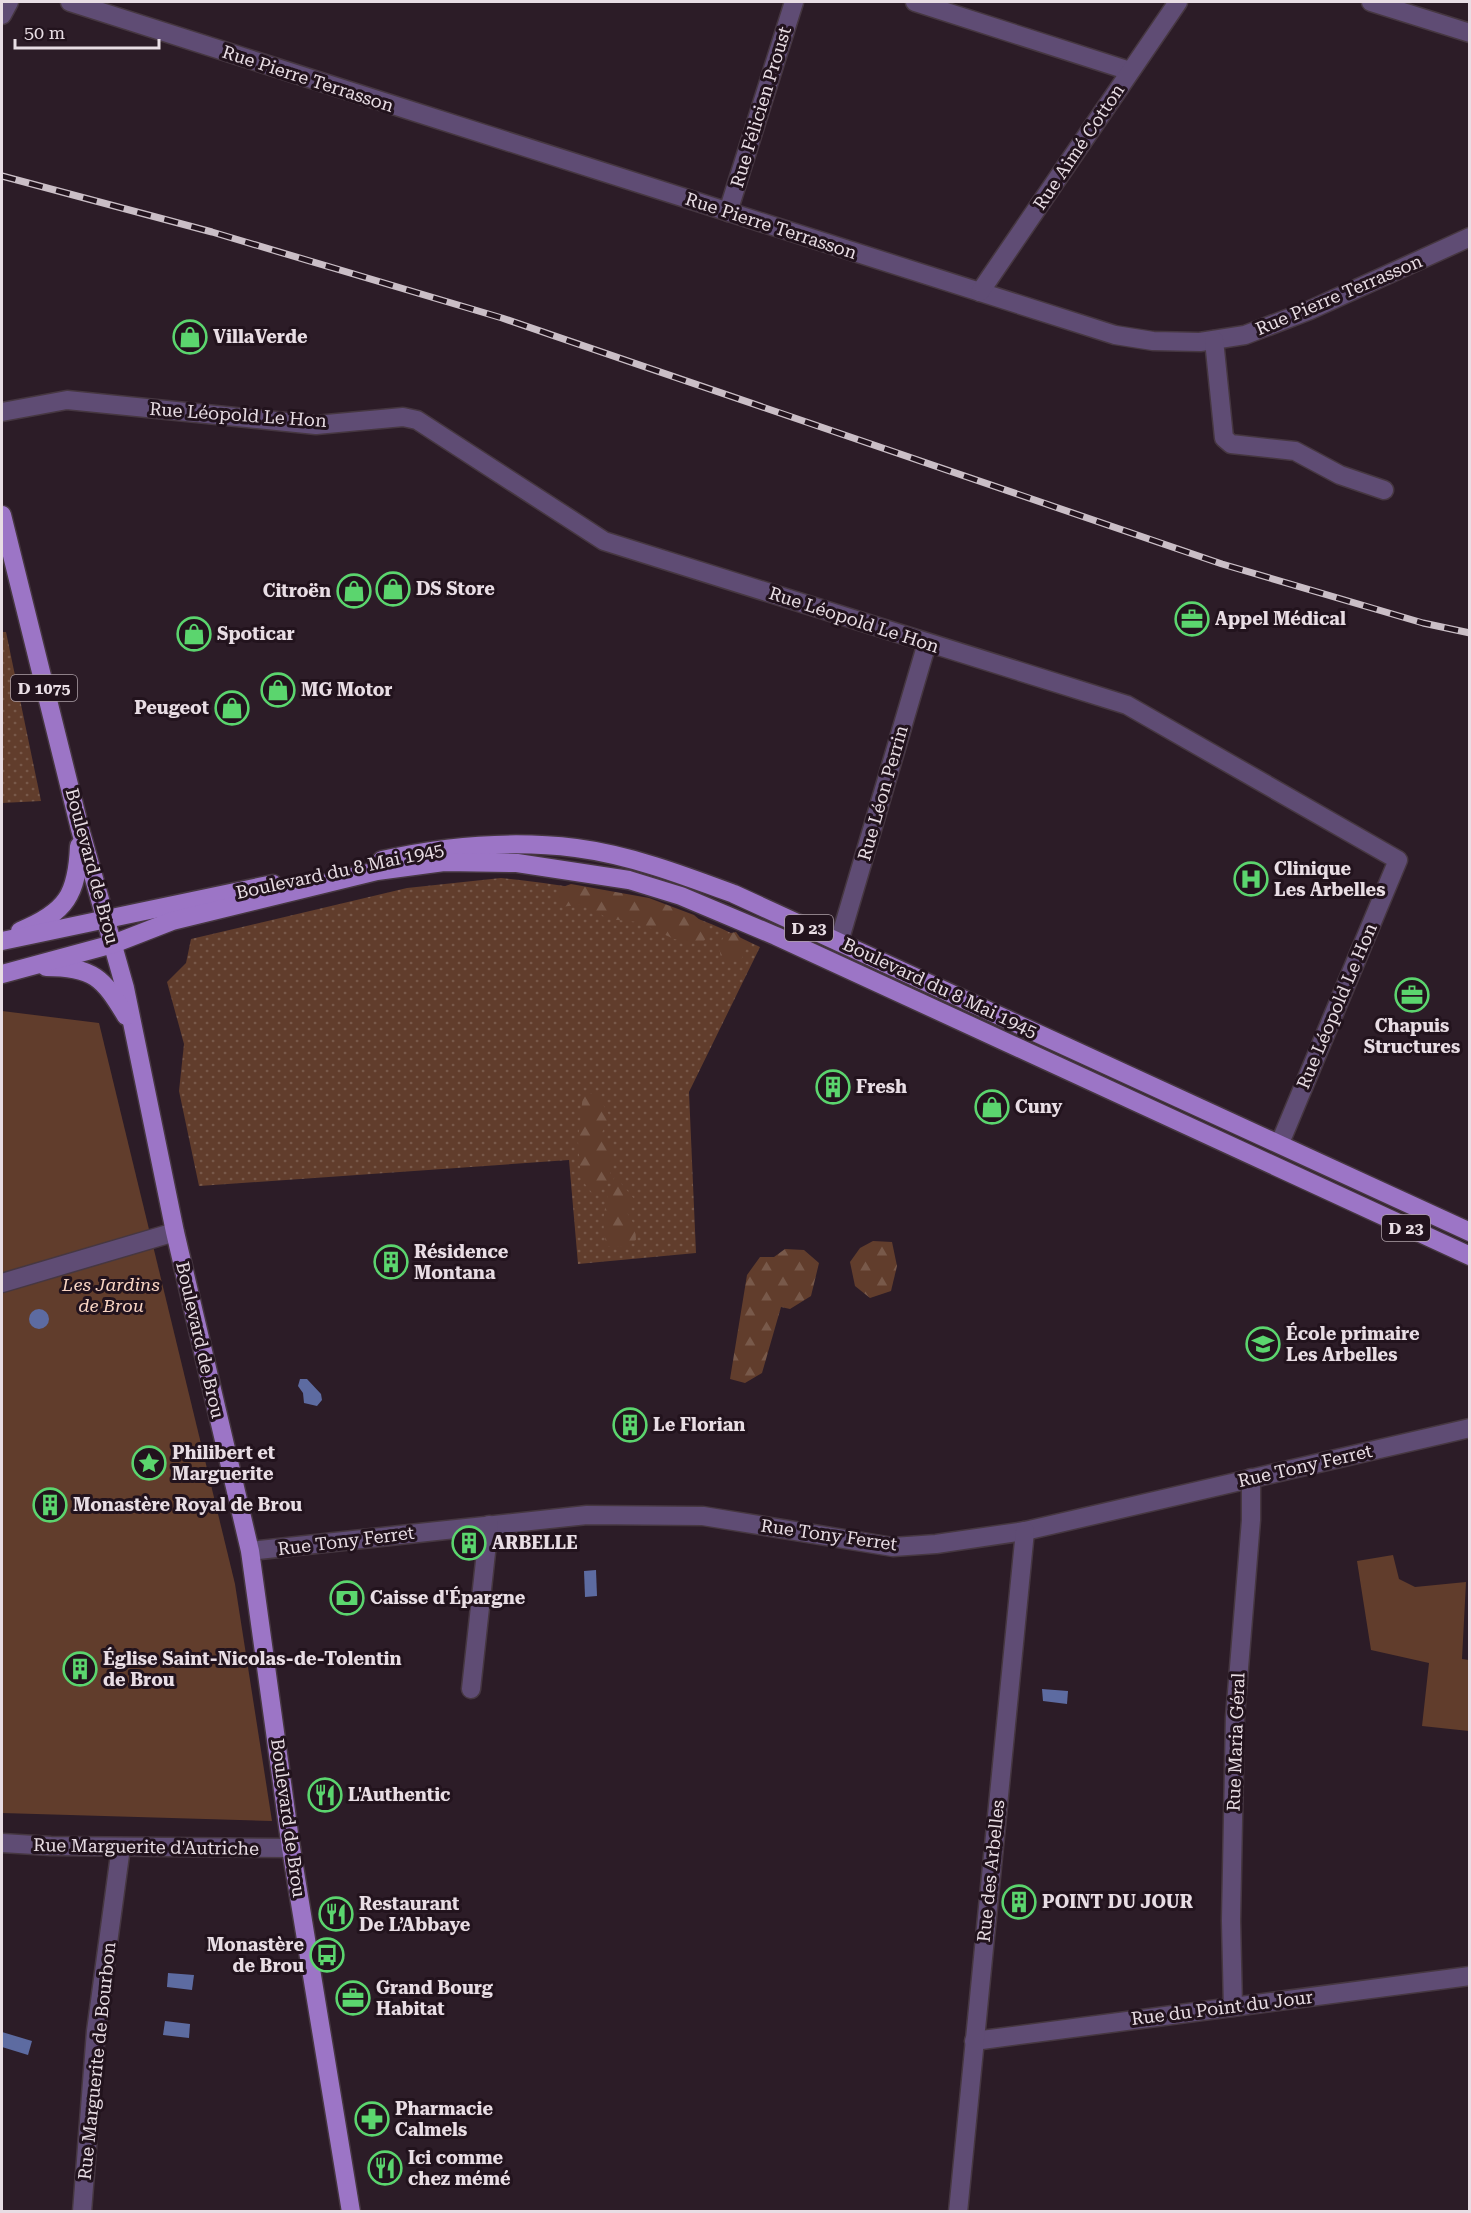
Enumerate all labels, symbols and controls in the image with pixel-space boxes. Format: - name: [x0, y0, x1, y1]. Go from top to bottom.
- scale bar: [15, 12, 159, 50]
- text: 50 m: [24, 22, 65, 43]
- street label: Rue Félicien Proust: [726, 24, 795, 190]
- street label: Rue Pierre Terrasson: [220, 41, 397, 116]
- street label: Rue Aimé Cotton: [1029, 80, 1129, 214]
- street label: Rue Pierre Terrasson: [683, 188, 860, 263]
- street label: Rue Pierre Terrasson: [1252, 250, 1426, 339]
- shop icon: VillaVerde: [172, 319, 208, 355]
- place label: VillaVerde: [213, 326, 308, 347]
- street label: Rue Léopold Le Hon: [149, 398, 328, 431]
- shop icon: DS Store: [375, 571, 411, 607]
- shop icon: Citroën: [336, 573, 372, 609]
- place label: DS Store: [416, 578, 495, 599]
- place label: Citroën: [263, 580, 331, 601]
- street label: Rue Léopold Le Hon: [766, 582, 942, 657]
- office icon: Appel Médical: [1174, 601, 1210, 637]
- place label: Appel Médical: [1215, 608, 1346, 629]
- shop icon: Spoticar: [176, 616, 212, 652]
- place label: Spoticar: [217, 623, 295, 644]
- shop icon: MG Motor: [260, 672, 296, 708]
- road number: D 1075: [11, 675, 77, 701]
- place label: MG Motor: [301, 679, 393, 700]
- shop icon: Peugeot: [214, 690, 250, 726]
- place label: Peugeot: [134, 697, 209, 718]
- street label: Rue Léon Perrin: [853, 723, 912, 863]
- street label: Boulevard de Brou: [62, 786, 123, 946]
- street label: Boulevard du 8 Mai 1945: [234, 838, 446, 903]
- place label: Clinique Les Arbelles: [1274, 858, 1385, 900]
- hospital icon: Clinique Les Arbelles: [1233, 861, 1269, 897]
- road number: D 23: [785, 915, 833, 941]
- street label: Rue Léopold Le Hon: [1292, 920, 1381, 1092]
- street label: Boulevard du 8 Mai 1945: [840, 933, 1041, 1042]
- office icon: Chapuis Structures: [1394, 977, 1430, 1013]
- place label: Chapuis Structures: [1364, 1015, 1460, 1057]
- building icon: Fresh: [815, 1069, 851, 1105]
- place label: Fresh: [856, 1076, 907, 1097]
- shop icon: Cuny: [974, 1089, 1010, 1125]
- place label: Cuny: [1015, 1096, 1063, 1117]
- road number: D 23: [1382, 1215, 1430, 1241]
- place label: Résidence Montana: [414, 1241, 509, 1283]
- building icon: Résidence Montana: [373, 1244, 409, 1280]
- street label: Boulevard de Brou: [172, 1259, 229, 1420]
- park label: Les Jardins de Brou: [61, 1274, 160, 1316]
- place label: École primaire Les Arbelles: [1286, 1322, 1420, 1365]
- school or university icon: École primaire Les Arbelles: [1245, 1326, 1281, 1362]
- building icon: Le Florian: [612, 1407, 648, 1443]
- place label: Le Florian: [653, 1414, 745, 1435]
- street label: Rue Tony Ferret: [1236, 1440, 1374, 1491]
- place label: Philibert et Marguerite: [172, 1442, 275, 1484]
- place icon: Philibert et Marguerite: [131, 1445, 167, 1481]
- building icon: Monastère Royal de Brou: [32, 1487, 68, 1523]
- place label: Monastère Royal de Brou: [73, 1494, 302, 1515]
- street label: Rue Tony Ferret: [760, 1515, 899, 1555]
- street label: Rue Tony Ferret: [276, 1522, 416, 1559]
- building icon: ARBELLE: [451, 1525, 487, 1561]
- place label: ARBELLE: [492, 1532, 578, 1553]
- bank icon: Caisse d'Épargne: [329, 1580, 365, 1616]
- place label: Caisse d'Épargne: [370, 1586, 526, 1608]
- place label: Église Saint-Nicolas-de-Tolentin de Brou: [103, 1647, 402, 1690]
- building icon: Église Saint-Nicolas-de-Tolentin de Brou: [62, 1651, 98, 1687]
- street label: Rue Maria Géral: [1223, 1672, 1248, 1812]
- street label: Boulevard de Brou: [267, 1737, 310, 1899]
- restaurant icon: L'Authentic: [307, 1777, 343, 1813]
- place label: L'Authentic: [348, 1784, 450, 1805]
- street label: Rue des Arbelles: [973, 1799, 1008, 1943]
- street label: Rue Marguerite d'Autriche: [33, 1834, 259, 1859]
- building icon: POINT DU JOUR: [1001, 1884, 1037, 1920]
- place label: POINT DU JOUR: [1042, 1891, 1194, 1912]
- place label: Restaurant De L’Abbaye: [359, 1893, 471, 1935]
- restaurant icon: Restaurant De L’Abbaye: [318, 1896, 354, 1932]
- place label: Monastère de Brou: [207, 1934, 304, 1976]
- bus stop icon: Monastère de Brou: [309, 1937, 345, 1973]
- street label: Rue Marguerite de Bourbon: [74, 1941, 119, 2181]
- place label: Grand Bourg Habitat: [376, 1977, 494, 2019]
- office icon: Grand Bourg Habitat: [335, 1980, 371, 2016]
- street label: Rue du Point du Jour: [1130, 1986, 1314, 2029]
- place label: Pharmacie Calmels: [395, 2098, 493, 2140]
- pharmacy icon: Pharmacie Calmels: [354, 2101, 390, 2137]
- place label: Ici comme chez mémé: [408, 2147, 511, 2189]
- restaurant icon: Ici comme chez mémé: [367, 2150, 403, 2186]

